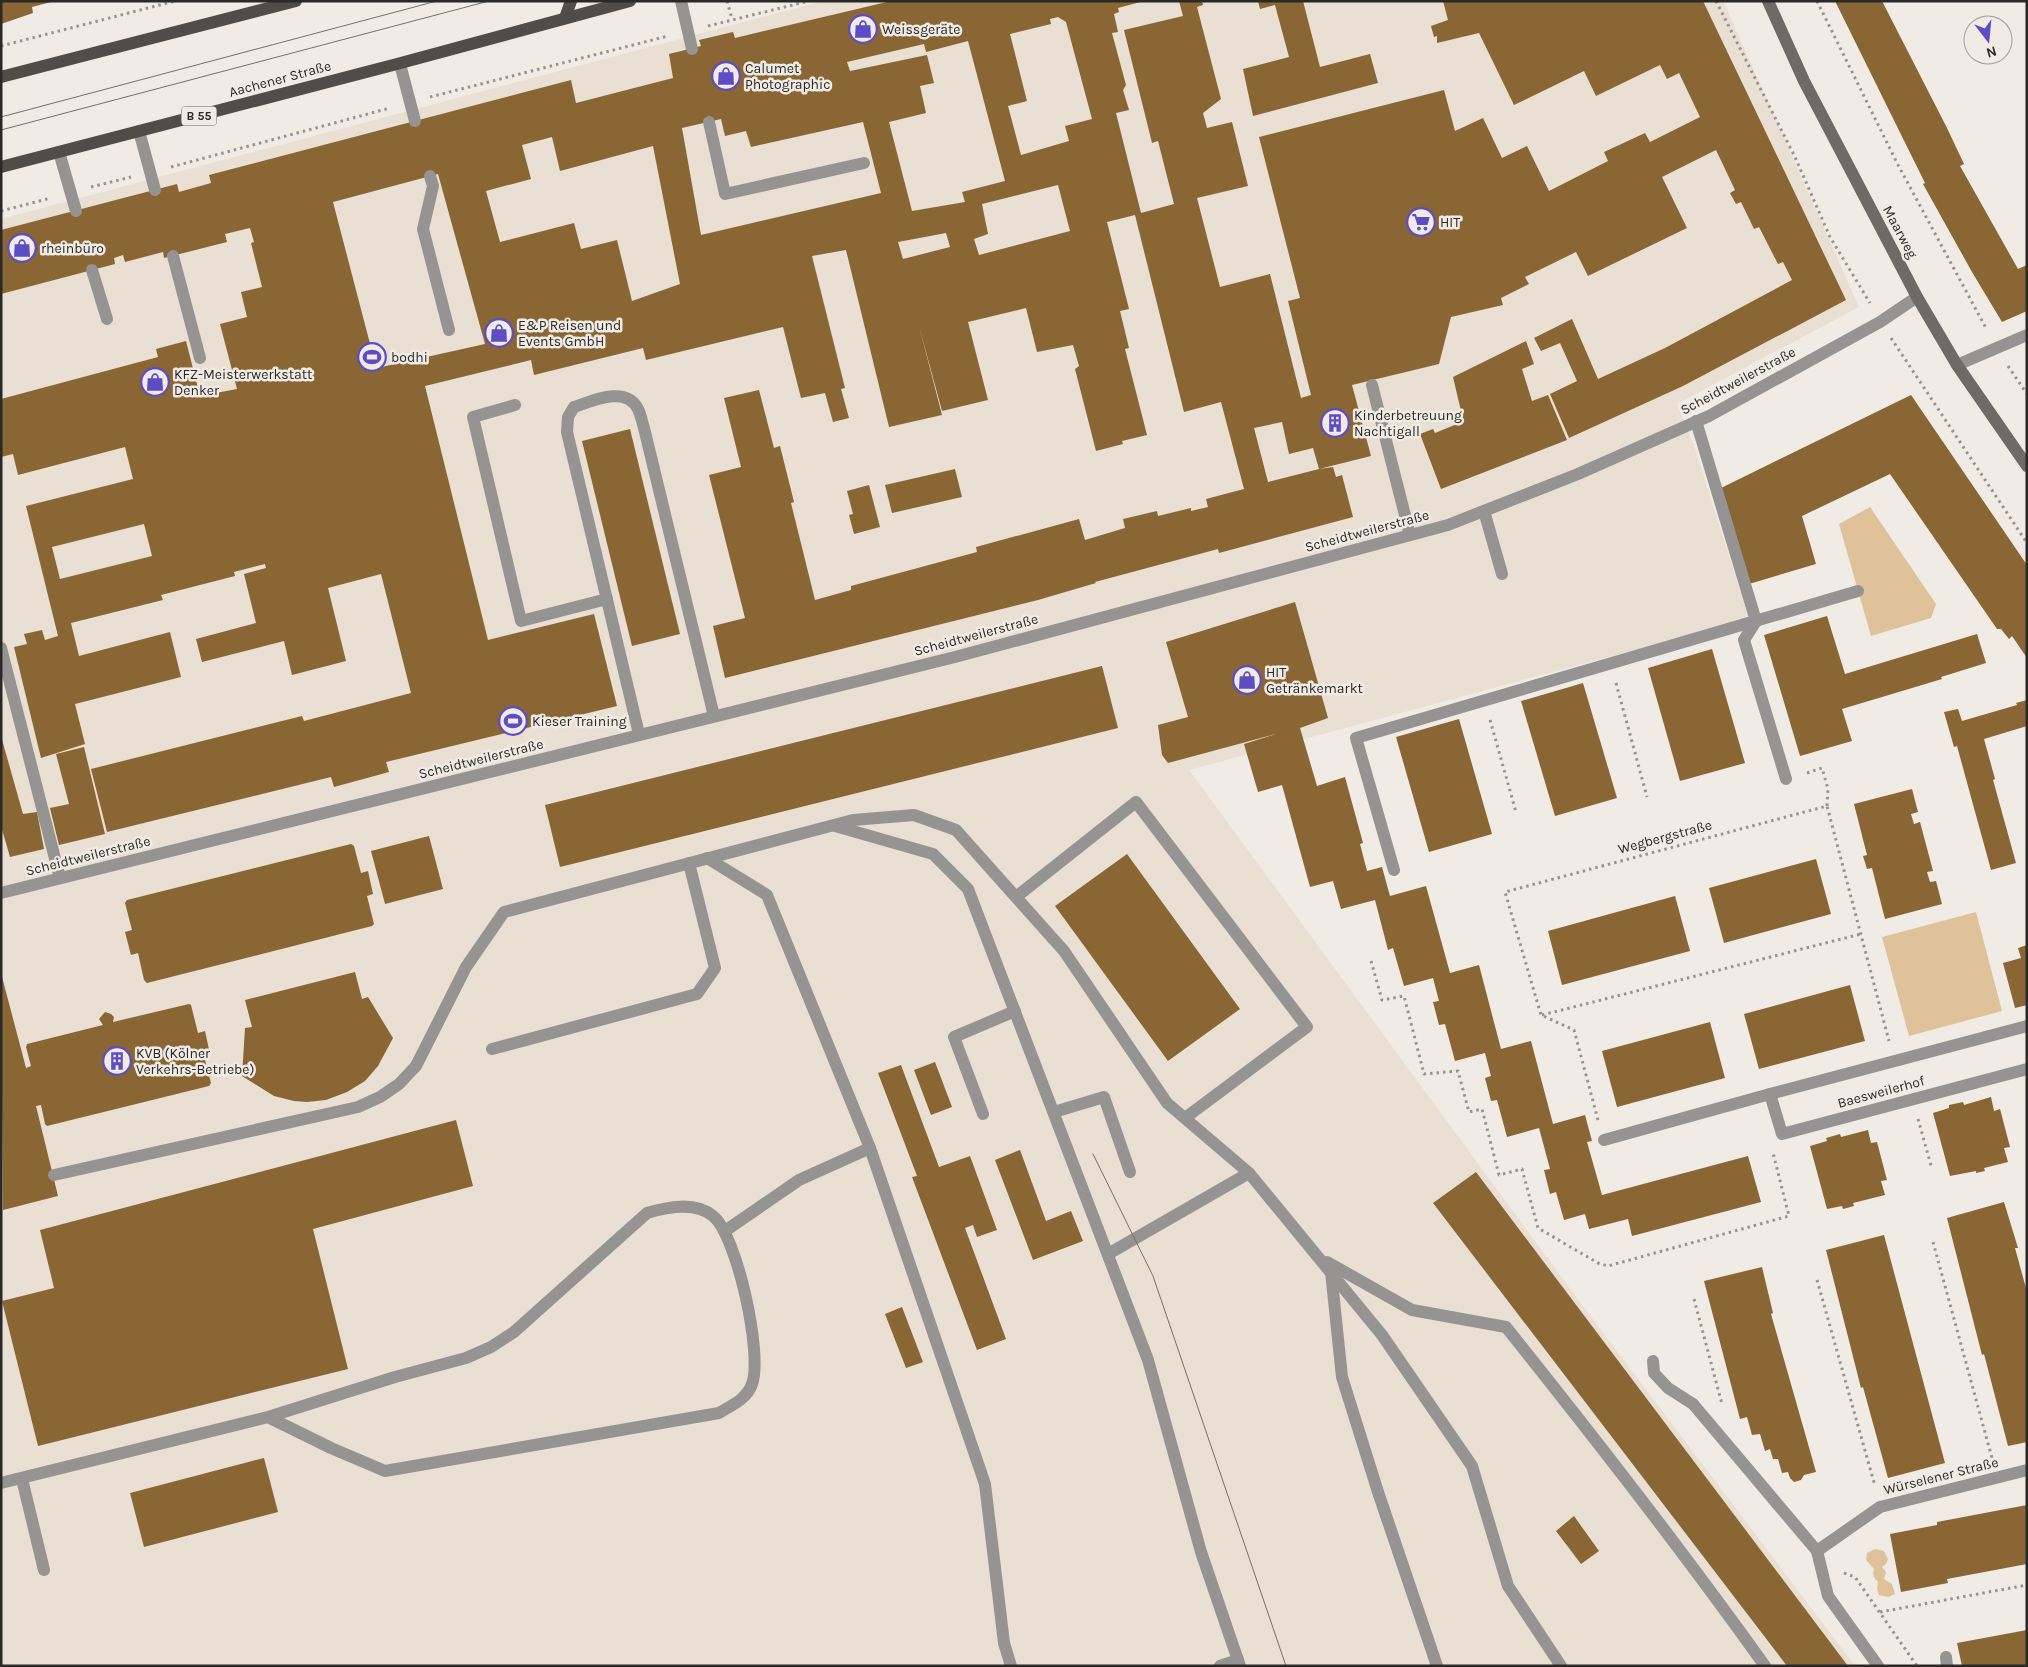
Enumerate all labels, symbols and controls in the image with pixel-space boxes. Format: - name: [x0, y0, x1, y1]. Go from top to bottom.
- shop icon: Weissgeräte: [848, 14, 878, 44]
- north arrow: [1963, 15, 2013, 65]
- place label: Weissgeräte: [882, 21, 960, 38]
- text: N: [1984, 42, 1999, 62]
- street label: Aachener Straße: [227, 57, 333, 101]
- place label: Calumet Photographic: [745, 60, 830, 93]
- shop icon: Calumet Photographic: [711, 61, 741, 91]
- road number: B 55: [182, 106, 216, 125]
- street label: Maarweg: [1879, 203, 1921, 261]
- supermarket icon: HIT: [1406, 207, 1436, 237]
- place label: HIT: [1440, 214, 1460, 231]
- shop icon: rheinbüro: [7, 233, 37, 263]
- place label: rheinbüro: [41, 240, 104, 257]
- place label: E&P Reisen und Events GmbH: [518, 317, 621, 350]
- shop icon: E&P Reisen und Events GmbH: [484, 318, 514, 348]
- sports icon: bodhi: [357, 342, 387, 372]
- street label: Scheidtweilerstraße: [1678, 343, 1798, 419]
- place label: bodhi: [391, 349, 428, 366]
- place label: KFZ-Meisterwerkstatt Denker: [174, 366, 312, 399]
- shop icon: KFZ-Meisterwerkstatt Denker: [140, 367, 170, 397]
- place label: Kinderbetreuung Nachtigall: [1354, 407, 1462, 440]
- building icon: Kinderbetreuung Nachtigall: [1320, 408, 1350, 438]
- street label: Scheidtweilerstraße: [1303, 506, 1431, 556]
- street label: Scheidtweilerstraße: [912, 610, 1040, 660]
- place label: HIT Getränkemarkt: [1266, 664, 1363, 697]
- shop icon: HIT Getränkemarkt: [1232, 665, 1262, 695]
- sports icon: Kieser Training: [498, 706, 528, 736]
- place label: Kieser Training: [532, 713, 627, 730]
- street label: Scheidtweilerstraße: [417, 735, 545, 783]
- street label: Wegbergstraße: [1616, 816, 1714, 858]
- street label: Scheidtweilerstraße: [24, 832, 152, 880]
- place label: KVB (Kölner Verkehrs-Betriebe): [136, 1045, 255, 1078]
- building icon: KVB (Kölner Verkehrs-Betriebe): [102, 1046, 132, 1076]
- street label: Baesweilerhof: [1836, 1072, 1927, 1112]
- street label: Würselener Straße: [1882, 1454, 2000, 1498]

